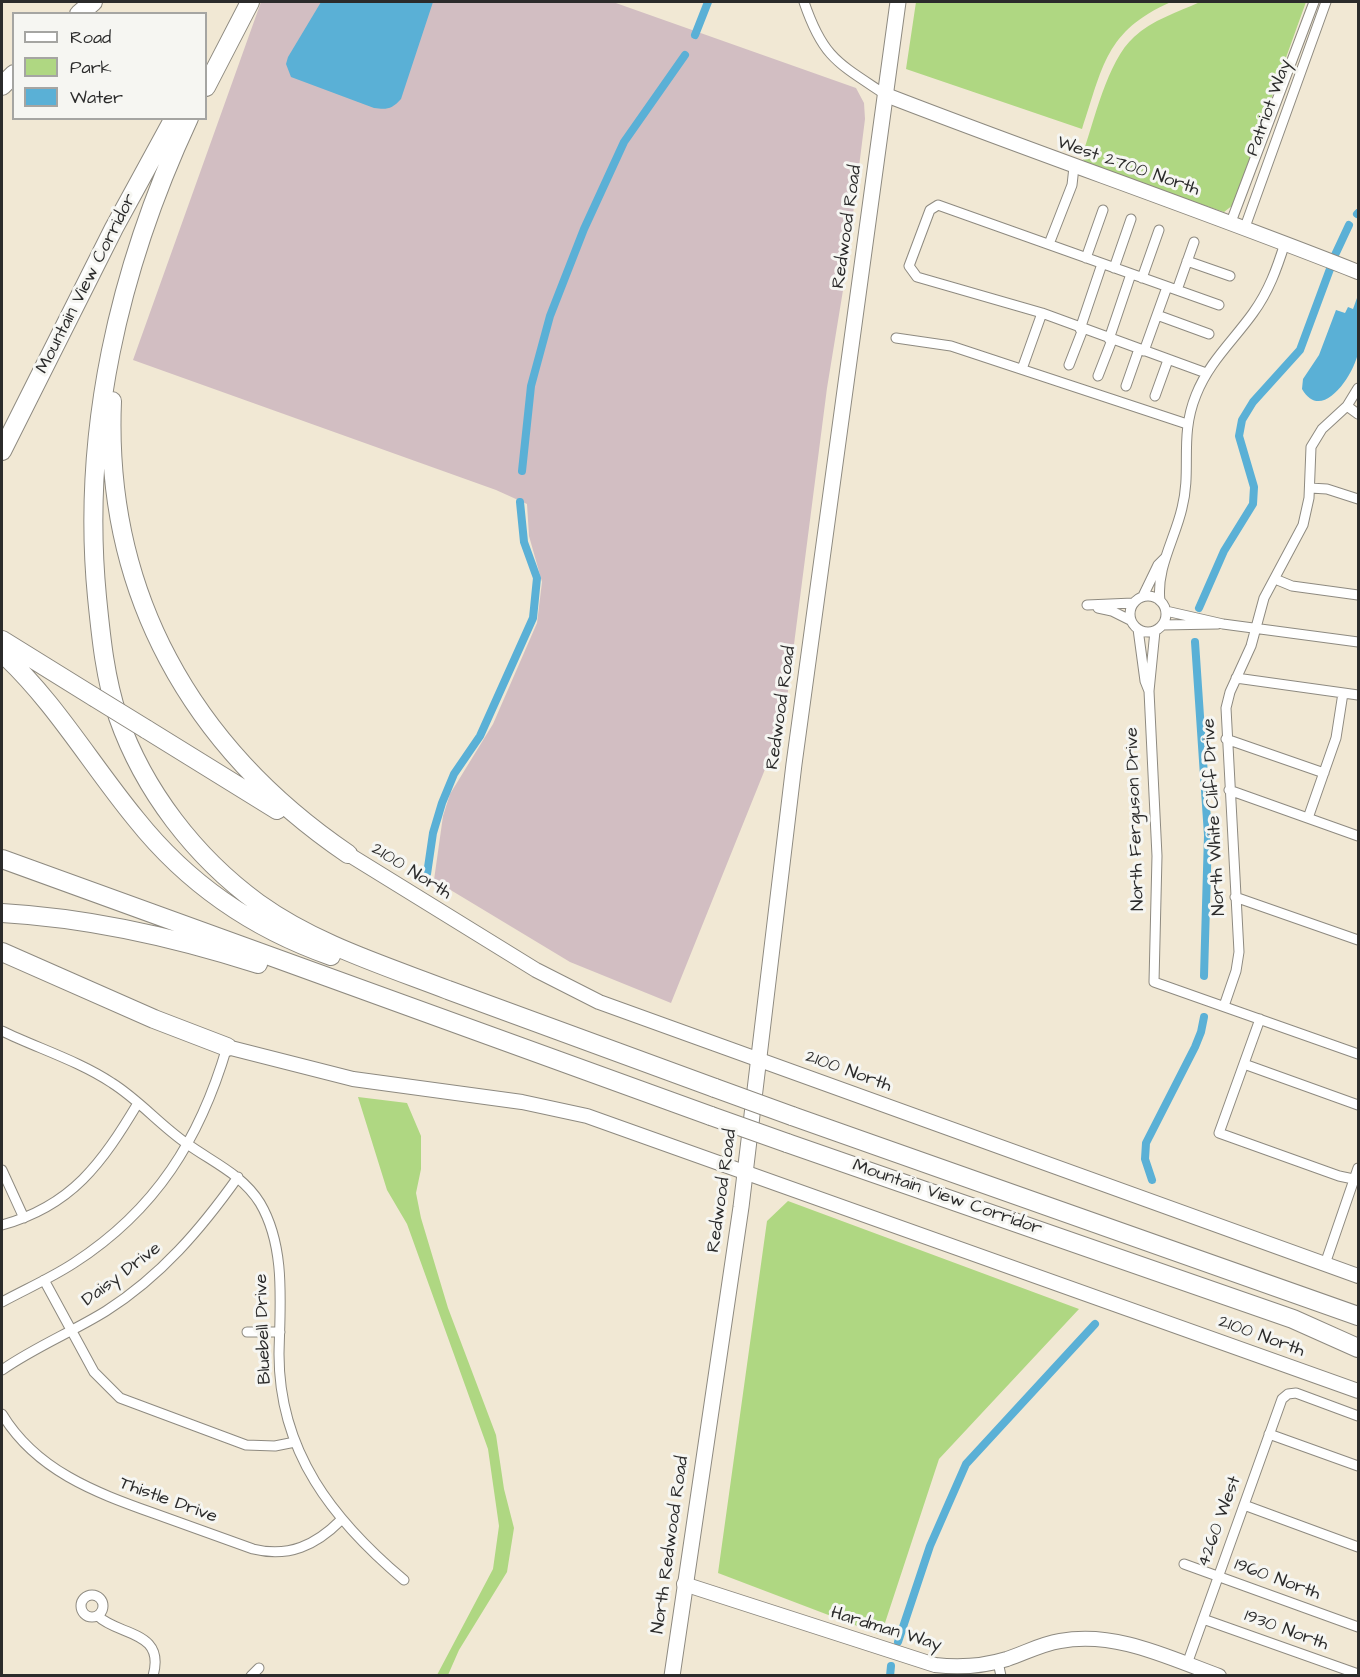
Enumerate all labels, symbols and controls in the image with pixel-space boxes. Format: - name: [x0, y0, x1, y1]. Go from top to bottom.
- legend: [12, 12, 207, 120]
- text: Road: [70, 25, 111, 50]
- text: Park: [70, 55, 112, 80]
- street label: Patriot Way: [1243, 57, 1297, 159]
- text: Water: [70, 85, 123, 110]
- street label: West 2700 North: [1054, 133, 1202, 201]
- street label: Redwood Road: [829, 164, 867, 290]
- street label: Mountain View Corridor: [32, 191, 142, 377]
- street label: Redwood Road: [763, 645, 801, 771]
- street label: North White Cliff Drive: [1199, 718, 1231, 916]
- street label: North Ferguson Drive: [1122, 727, 1150, 911]
- street label: 2100 North: [367, 839, 455, 905]
- street label: 2100 North: [802, 1046, 894, 1098]
- street label: Redwood Road: [704, 1128, 742, 1254]
- street label: Mountain View Corridor: [850, 1155, 1044, 1241]
- street label: Daisy Drive: [78, 1238, 166, 1312]
- street label: Bluebell Drive: [251, 1273, 277, 1385]
- street label: 2100 North: [1215, 1311, 1307, 1363]
- street label: North Redwood Road: [648, 1455, 694, 1635]
- street label: Thistle Drive: [116, 1473, 220, 1529]
- street label: 4260 West: [1194, 1473, 1246, 1571]
- street label: 1960 North: [1231, 1554, 1323, 1606]
- street label: Hardman Way: [828, 1603, 944, 1657]
- street label: 1930 North: [1241, 1606, 1331, 1656]

